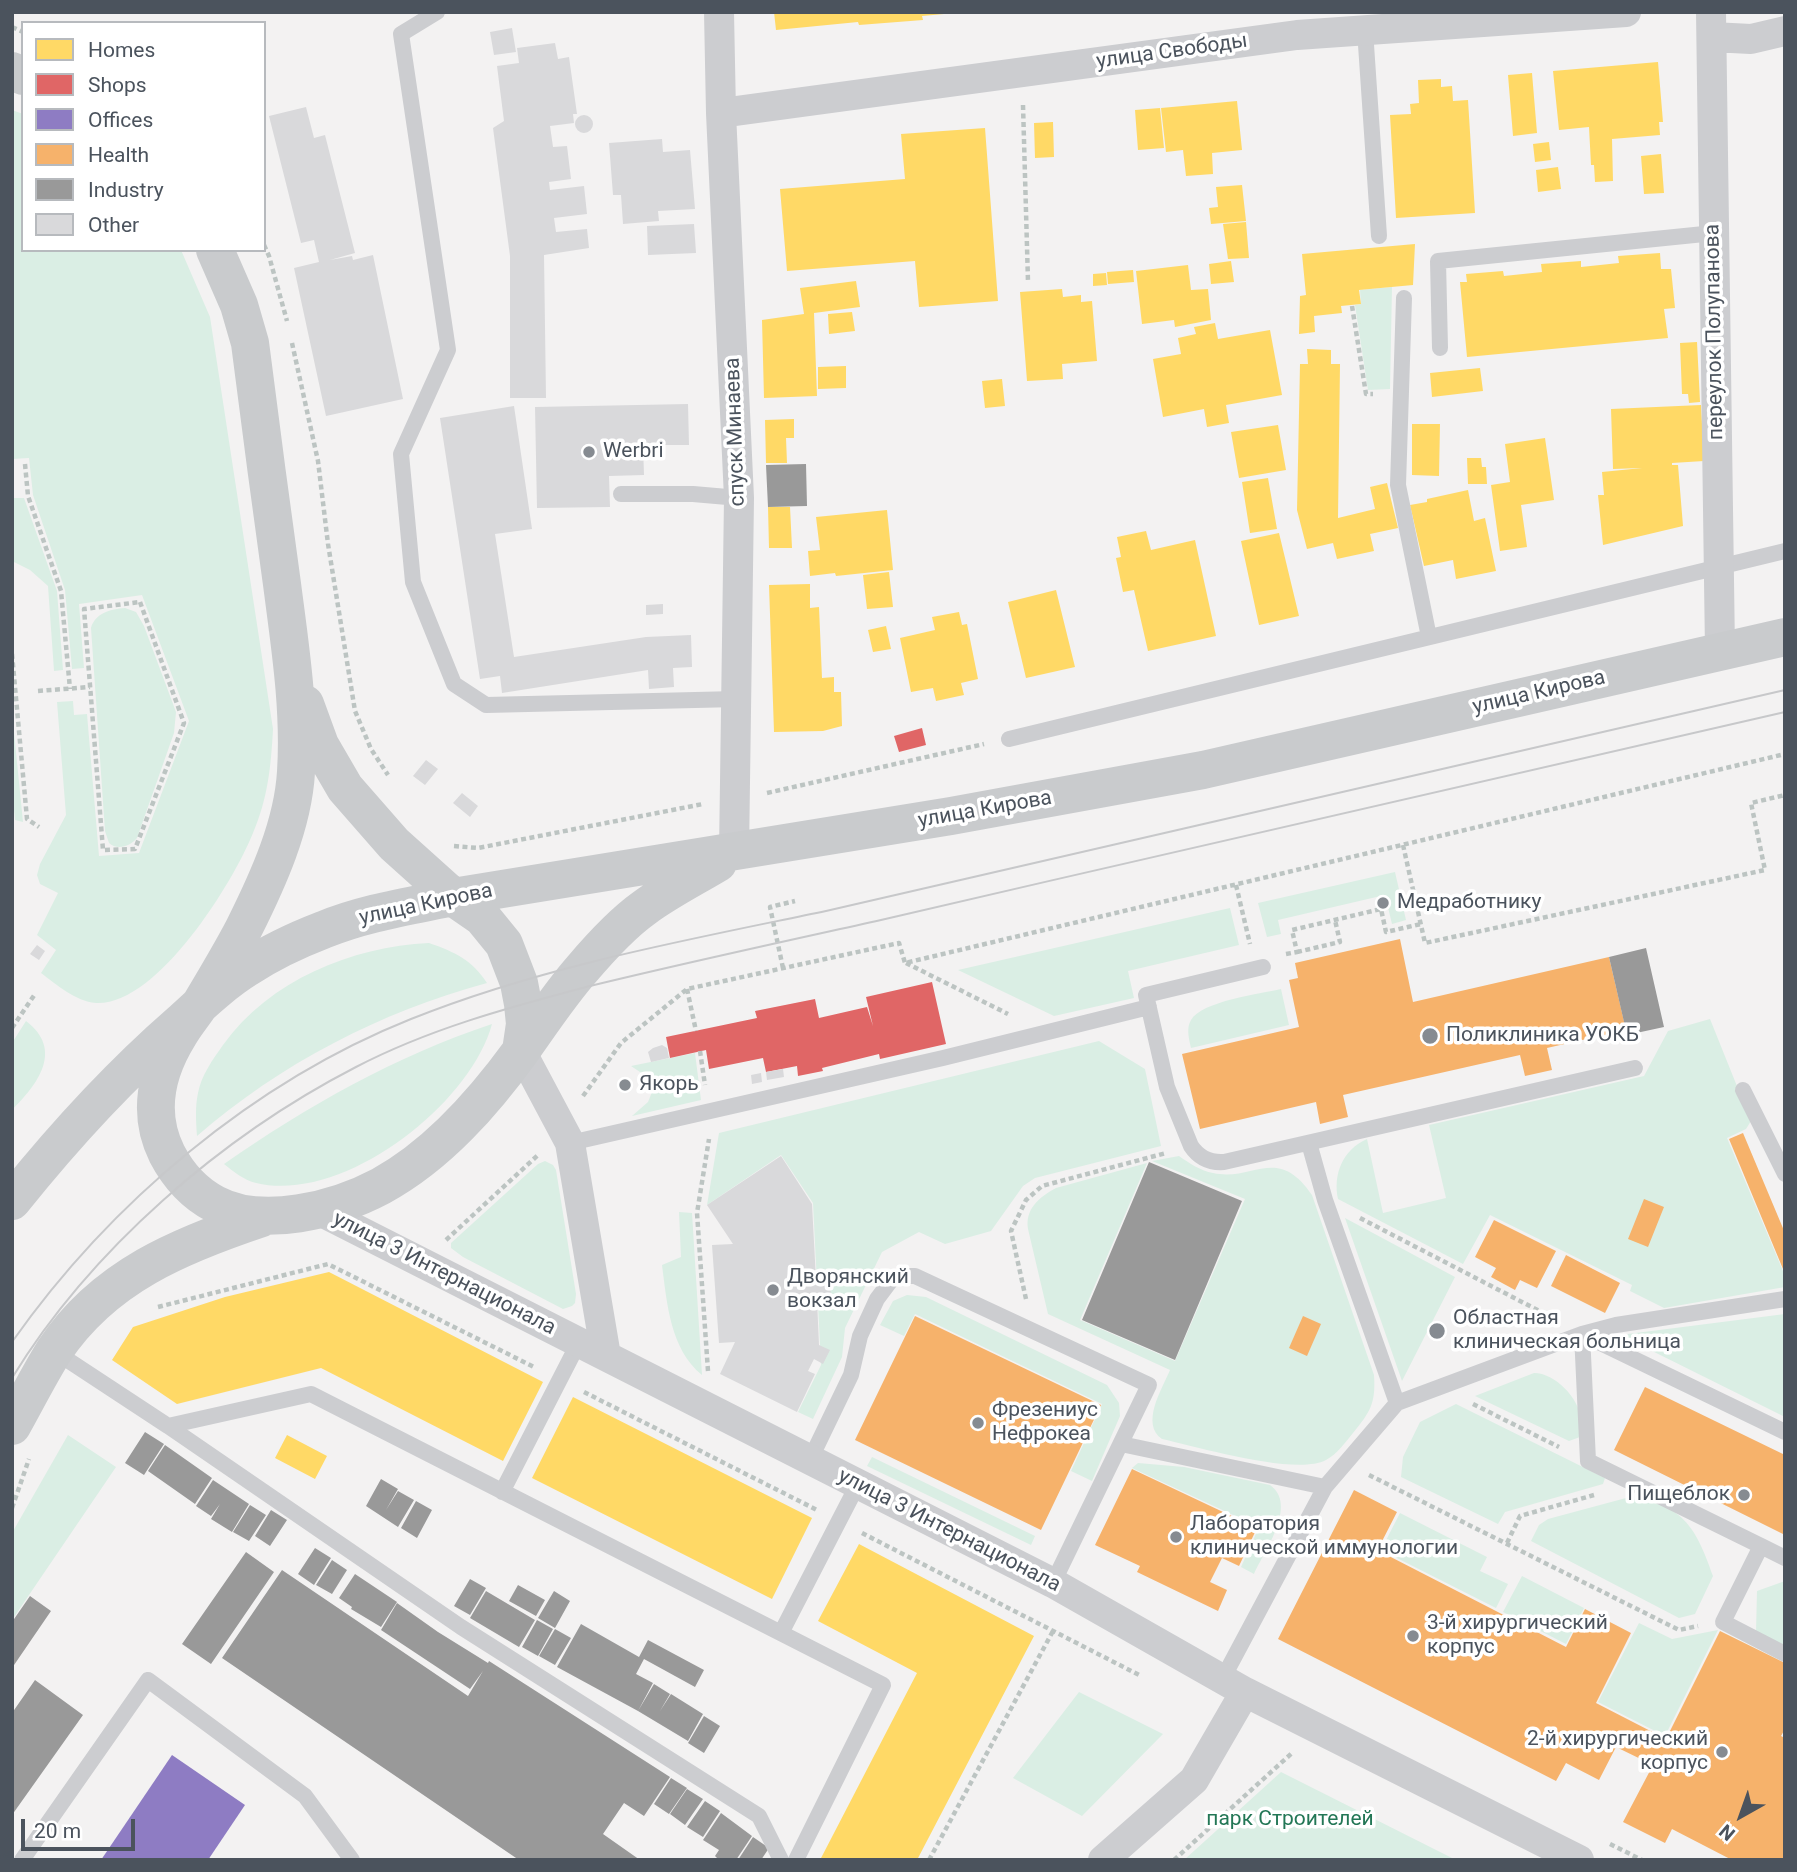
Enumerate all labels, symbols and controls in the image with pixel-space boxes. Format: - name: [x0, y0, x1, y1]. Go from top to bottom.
- legend: [21, 21, 266, 252]
- street label: улица Свободы: [1095, 29, 1249, 75]
- text: Homes: [88, 38, 155, 62]
- text: Shops: [88, 73, 147, 97]
- text: Offices: [88, 108, 153, 132]
- text: Health: [88, 143, 149, 167]
- text: Industry: [88, 178, 164, 202]
- text: Other: [88, 213, 139, 237]
- street label: переулок Полупанова: [1701, 224, 1729, 440]
- street label: спуск Минаева: [721, 357, 751, 507]
- place label: Werbri: [603, 439, 664, 465]
- marker: Werbri: [581, 444, 597, 460]
- street label: улица Кирова: [1470, 665, 1608, 721]
- street label: улица Кирова: [916, 786, 1054, 834]
- street label: улица Кирова: [357, 879, 495, 931]
- place label: Медработнику: [1397, 890, 1541, 916]
- marker: Медработнику: [1375, 895, 1391, 911]
- place label: Поликлиника УОКБ: [1446, 1023, 1639, 1049]
- marker: Поликлиника УОКБ: [1420, 1026, 1440, 1046]
- place label: Якорь: [639, 1072, 699, 1098]
- marker: Якорь: [617, 1077, 633, 1093]
- street label: улица 3 Интернационала: [329, 1207, 559, 1341]
- place label: Дворянский вокзал: [787, 1265, 909, 1315]
- marker: Дворянский вокзал: [765, 1282, 781, 1298]
- place label: Областная клиническая больница: [1453, 1306, 1681, 1356]
- marker: Областная клиническая больница: [1427, 1321, 1447, 1341]
- place label: Фрезениус Нефрокеа: [992, 1398, 1098, 1448]
- marker: Фрезениус Нефрокеа: [970, 1415, 986, 1431]
- street label: улица 3 Интернационала: [834, 1464, 1064, 1598]
- place label: Пищеблок: [1627, 1482, 1730, 1508]
- marker: Пищеблок: [1736, 1487, 1752, 1503]
- place label: Лаборатория клинической иммунологии: [1190, 1512, 1458, 1562]
- marker: Лаборатория клинической иммунологии: [1168, 1529, 1184, 1545]
- place label: 3-й хирургический корпус: [1427, 1611, 1608, 1661]
- marker: 3-й хирургический корпус: [1405, 1628, 1421, 1644]
- place label: 2-й хирургический корпус: [1527, 1727, 1708, 1777]
- marker: 2-й хирургический корпус: [1714, 1744, 1730, 1760]
- north arrow: [1706, 1781, 1776, 1851]
- scale bar: [24, 1806, 138, 1850]
- park label: парк Строителей: [1206, 1807, 1374, 1833]
- text: 20 m: [34, 1819, 81, 1843]
- text: N: [1715, 1819, 1740, 1846]

